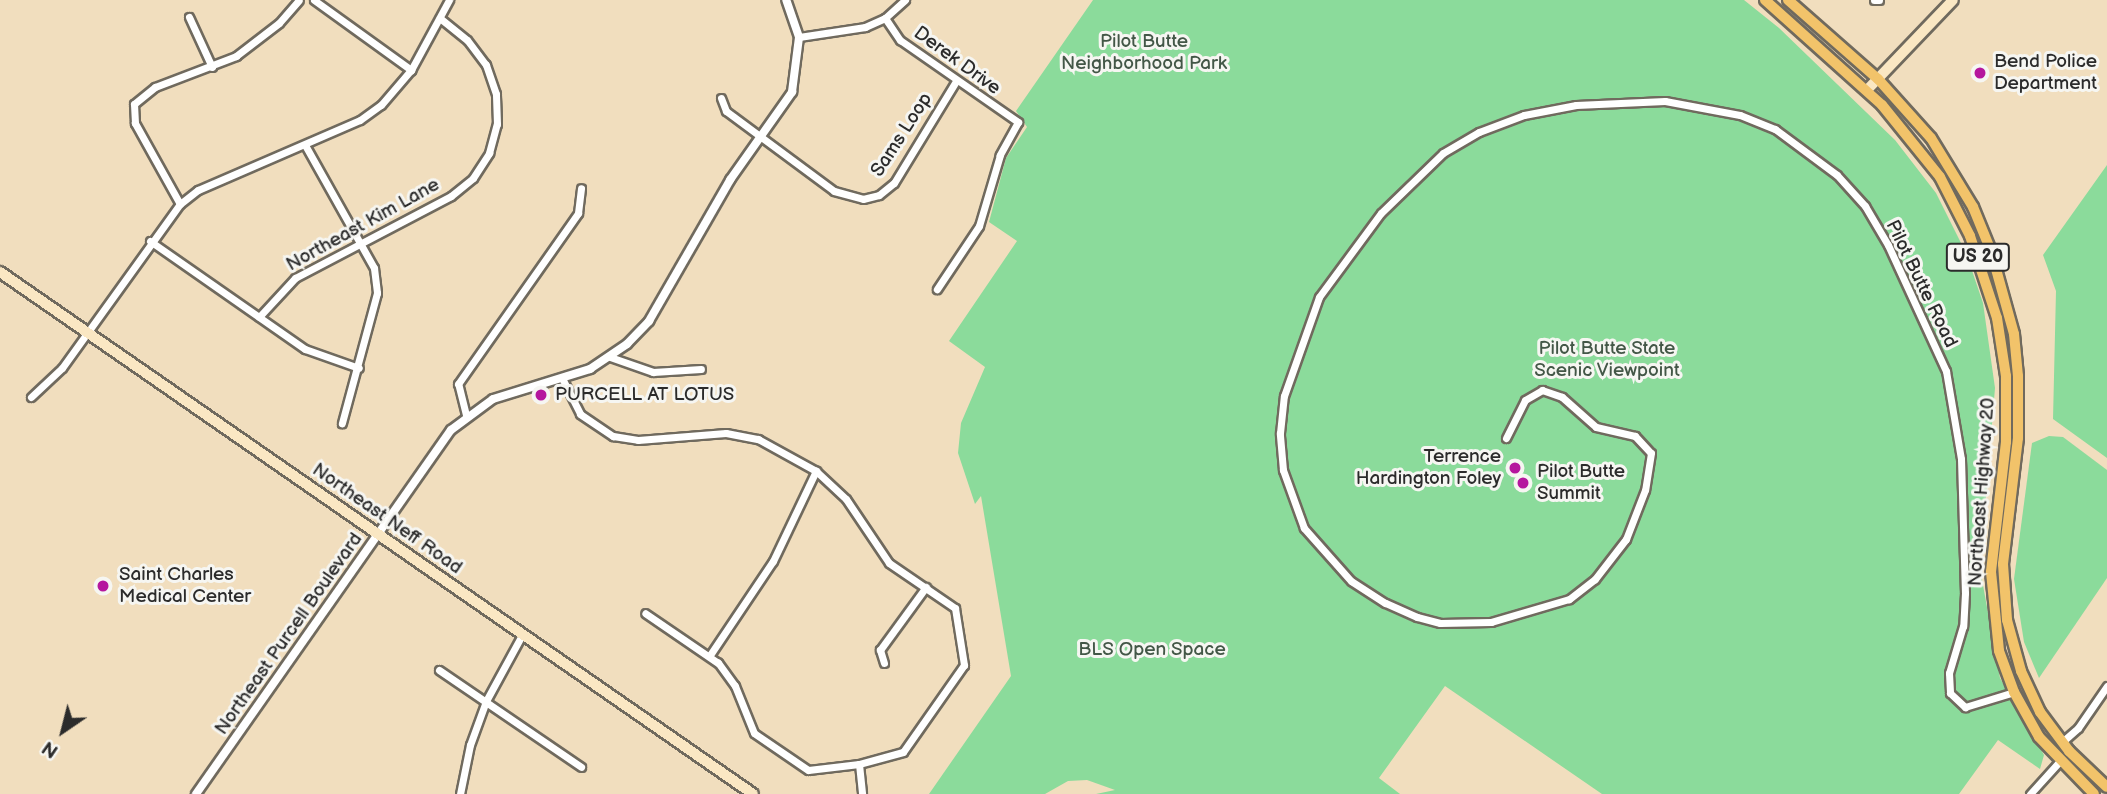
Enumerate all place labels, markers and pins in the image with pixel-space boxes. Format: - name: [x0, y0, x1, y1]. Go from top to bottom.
- place label: Bend Police Department: [1994, 51, 2097, 95]
- marker: Bend Police Department: [1972, 65, 1988, 81]
- place label: PURCELL AT LOTUS: [555, 384, 734, 406]
- marker: PURCELL AT LOTUS: [533, 387, 549, 403]
- place label: Terrence Hardington Foley: [1356, 446, 1501, 490]
- marker: Terrence Hardington Foley: [1507, 460, 1523, 476]
- place label: Pilot Butte Summit: [1537, 461, 1625, 505]
- marker: Pilot Butte Summit: [1515, 475, 1531, 491]
- place label: Saint Charles Medical Center: [119, 564, 251, 608]
- marker: Saint Charles Medical Center: [93, 576, 113, 596]

